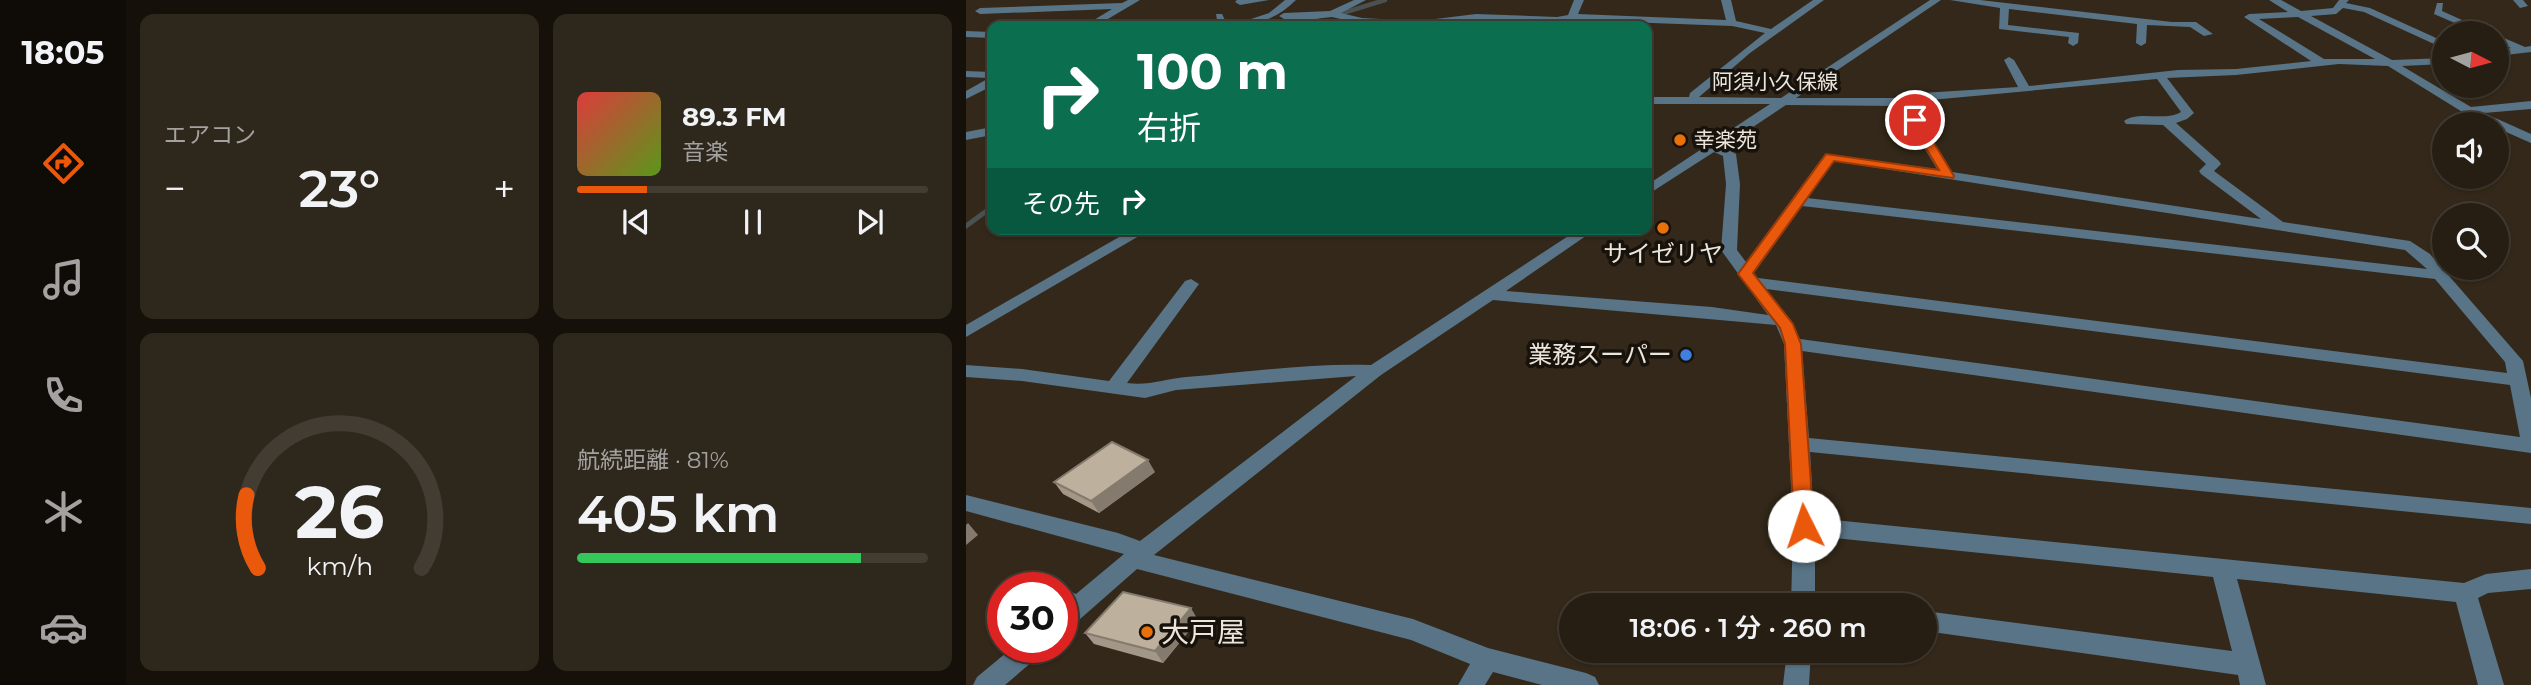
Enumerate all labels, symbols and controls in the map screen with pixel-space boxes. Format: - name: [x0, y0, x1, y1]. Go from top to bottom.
- north arrow: [2432, 21, 2510, 98]
- map controls: [2432, 21, 2509, 280]
- text: 18:05: [22, 33, 104, 72]
- text: 100 m: [1137, 42, 1288, 101]
- icon: right: [1022, 49, 1113, 140]
- street label: 阿須小久保線: [1712, 69, 1838, 94]
- pin: [1885, 90, 1945, 150]
- text: 89.3 FM: [682, 101, 787, 133]
- icon: arrive: [1896, 101, 1934, 139]
- text: 右折: [1137, 108, 1201, 147]
- button: sound: [2432, 112, 2509, 189]
- text: エアコン: [164, 121, 256, 149]
- place label: 幸楽苑: [1694, 127, 1757, 152]
- marker: 幸楽苑: [1672, 132, 1688, 148]
- text: 音楽: [682, 138, 728, 166]
- icon: directions: [39, 139, 88, 188]
- text: 23°: [299, 157, 380, 220]
- text: −: [164, 165, 186, 212]
- text: +: [493, 165, 515, 212]
- icon: right: [1114, 182, 1152, 220]
- text: その先: [1022, 188, 1100, 220]
- icon: previous: [617, 203, 655, 241]
- icon: pause: [734, 203, 772, 241]
- icon: next: [851, 203, 889, 241]
- button: search: [2432, 203, 2509, 280]
- marker: サイゼリヤ: [1655, 220, 1671, 236]
- place label: サイゼリヤ: [1603, 239, 1723, 268]
- icon: music: [39, 255, 88, 304]
- place label: 業務スーパー: [1528, 340, 1672, 369]
- marker: 業務スーパー: [1678, 347, 1694, 363]
- icon: phone: [39, 371, 88, 420]
- text: 航続距離 · 81%: [577, 446, 729, 474]
- text: 26: [295, 468, 384, 556]
- text: 405 km: [577, 482, 780, 545]
- icon: climate: [39, 487, 88, 536]
- position arrow: [1767, 489, 1841, 563]
- text: km/h: [306, 551, 373, 581]
- speed limit sign: 30: [987, 572, 1078, 663]
- icon: car: [39, 603, 88, 652]
- text: 18:06 · 1 分 · 260 m: [1629, 612, 1867, 644]
- place label: 大戸屋: [1161, 615, 1245, 649]
- marker: 大戸屋: [1139, 624, 1155, 640]

